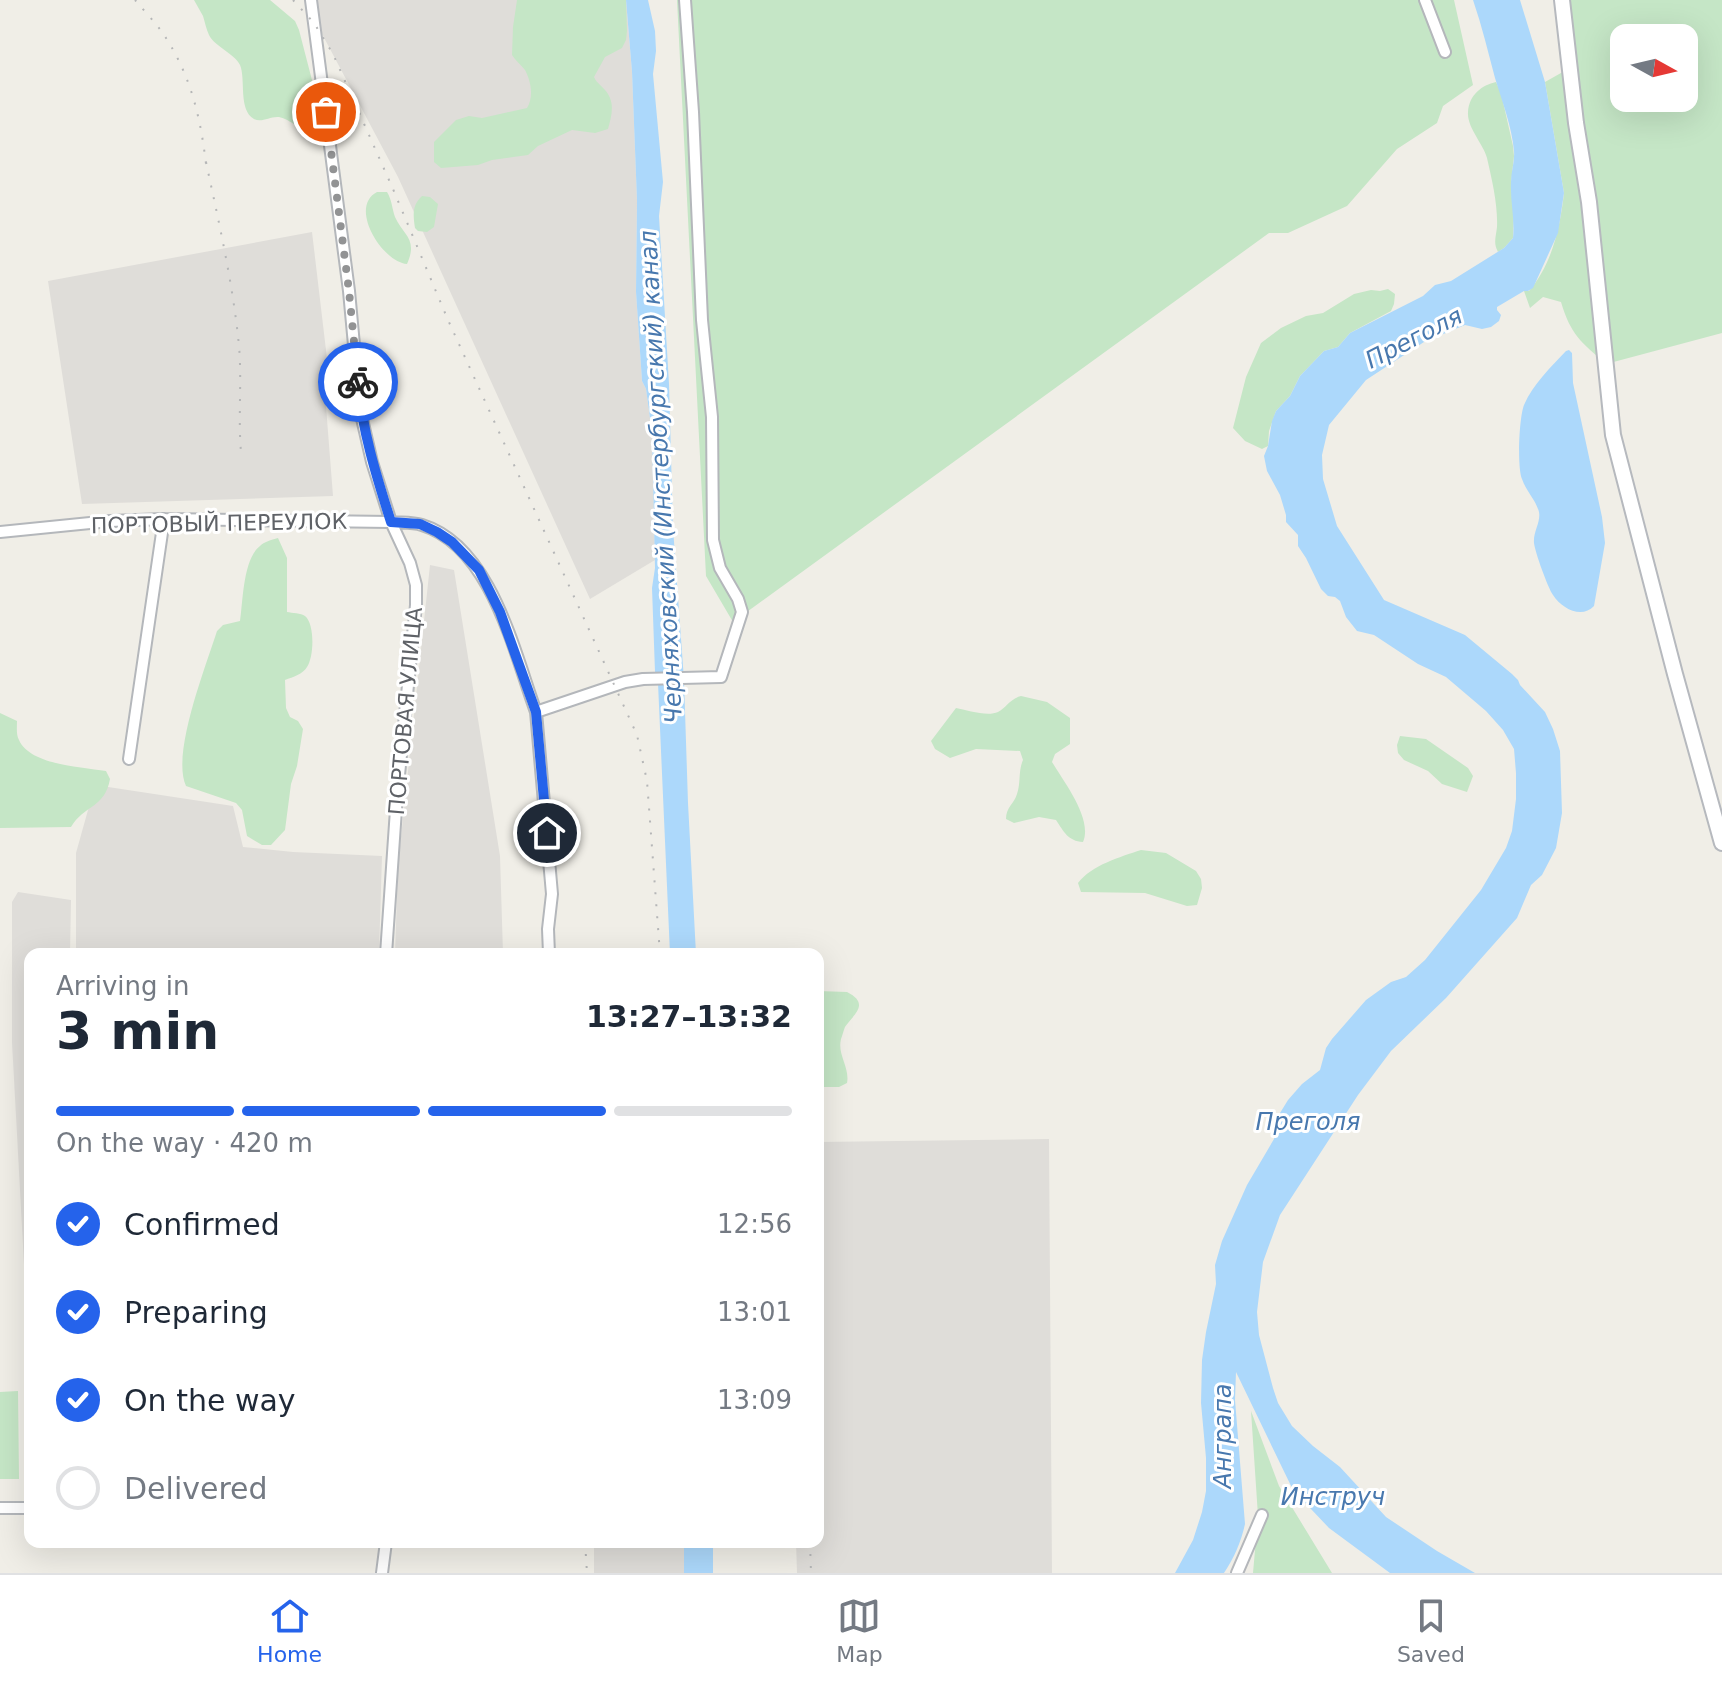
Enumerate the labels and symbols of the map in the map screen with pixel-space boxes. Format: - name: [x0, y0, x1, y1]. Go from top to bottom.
- north arrow: [1610, 24, 1698, 112]
- pin: [292, 78, 360, 146]
- water label: Черняховский (Инстербургский) канал: [634, 230, 688, 724]
- water label: Преголя: [1361, 302, 1467, 374]
- courier: [318, 342, 398, 422]
- street label: ПОРТОВЫЙ ПЕРЕУЛОК: [91, 509, 348, 538]
- street label: ПОРТОВАЯ УЛИЦА: [384, 606, 427, 816]
- pin: [513, 799, 581, 867]
- water label: Преголя: [1255, 1108, 1361, 1136]
- water label: Анграпа: [1209, 1383, 1237, 1491]
- water label: Инструч: [1281, 1483, 1385, 1511]

